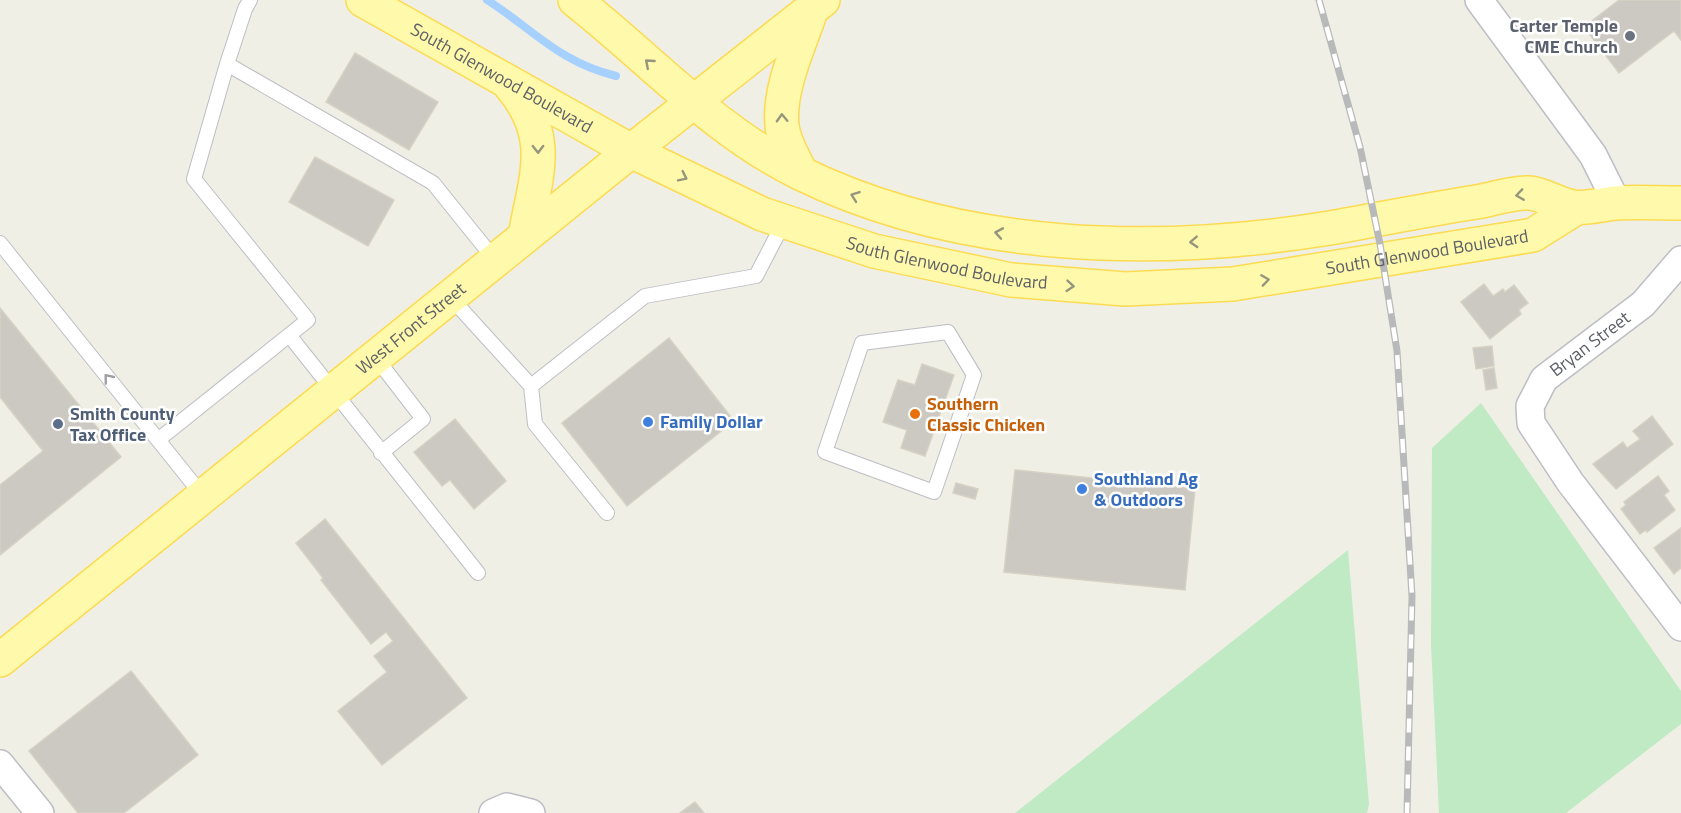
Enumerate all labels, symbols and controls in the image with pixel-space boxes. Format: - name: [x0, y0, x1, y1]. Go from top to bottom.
- place label: Carter Temple CME Church: [1510, 12, 1618, 60]
- street label: South Glenwood Boulevard: [406, 15, 598, 140]
- marker: Carter Temple CME Church: [1623, 29, 1637, 43]
- one-way arrow: [645, 59, 656, 70]
- one-way arrow: [776, 114, 789, 123]
- one-way arrow: [532, 144, 544, 153]
- one-way arrow: [677, 169, 688, 181]
- one-way arrow: [1515, 188, 1524, 200]
- one-way arrow: [850, 190, 861, 203]
- street label: South Glenwood Boulevard: [1323, 222, 1530, 282]
- one-way arrow: [995, 227, 1004, 239]
- street label: South Glenwood Boulevard: [843, 229, 1049, 296]
- one-way arrow: [1189, 235, 1198, 248]
- one-way arrow: [1260, 274, 1269, 287]
- street label: West Front Street: [350, 275, 472, 381]
- one-way arrow: [1066, 279, 1075, 292]
- street label: Bryan Street: [1544, 304, 1636, 383]
- one-way arrow: [105, 374, 116, 385]
- place label: Southern Classic Chicken: [927, 390, 1045, 438]
- place label: Smith County Tax Office: [70, 400, 175, 448]
- marker: Southern Classic Chicken: [908, 407, 922, 421]
- place label: Family Dollar: [660, 408, 763, 435]
- marker: Family Dollar: [641, 415, 655, 429]
- marker: Smith County Tax Office: [51, 417, 65, 431]
- place label: Southland Ag & Outdoors: [1094, 465, 1198, 513]
- marker: Southland Ag & Outdoors: [1075, 482, 1089, 496]

